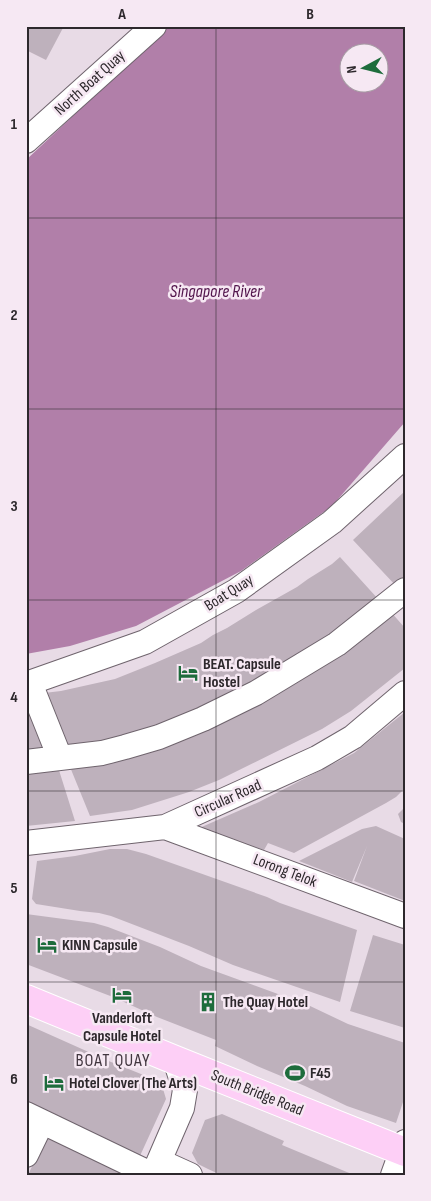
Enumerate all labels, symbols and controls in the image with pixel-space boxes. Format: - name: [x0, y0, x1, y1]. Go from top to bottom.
- text: A: [117, 5, 126, 24]
- text: B: [306, 5, 314, 24]
- north arrow: [338, 42, 388, 92]
- street label: North Boat Quay: [51, 47, 129, 119]
- text: N: [343, 65, 360, 74]
- text: 1: [11, 115, 18, 134]
- water label: Singapore River: [170, 281, 263, 302]
- text: 2: [10, 306, 18, 325]
- text: 3: [10, 497, 18, 516]
- street label: Boat Quay: [201, 571, 257, 615]
- place label: BEAT. Capsule Hostel: [203, 655, 281, 692]
- hotel icon: BEAT. Capsule Hostel: [177, 662, 199, 684]
- text: 4: [10, 688, 18, 707]
- street label: Circular Road: [192, 776, 264, 822]
- street label: Lorong Telok: [250, 850, 320, 892]
- text: 5: [10, 879, 18, 898]
- hotel icon: KINN Capsule: [36, 934, 58, 956]
- place label: KINN Capsule: [62, 936, 138, 955]
- hotel icon: Vanderloft Capsule Hotel: [111, 984, 133, 1006]
- building icon: The Quay Hotel: [197, 991, 219, 1013]
- place label: The Quay Hotel: [223, 993, 308, 1012]
- place label: Vanderloft Capsule Hotel: [83, 1009, 161, 1046]
- district label: BOAT QUAY: [75, 1050, 151, 1071]
- sports icon: F45: [284, 1062, 306, 1084]
- place label: F45: [310, 1064, 331, 1083]
- street label: South Bridge Road: [208, 1066, 306, 1120]
- text: 6: [10, 1070, 18, 1089]
- hotel icon: Hotel Clover (The Arts): [43, 1072, 65, 1094]
- place label: Hotel Clover (The Arts): [69, 1074, 197, 1093]

